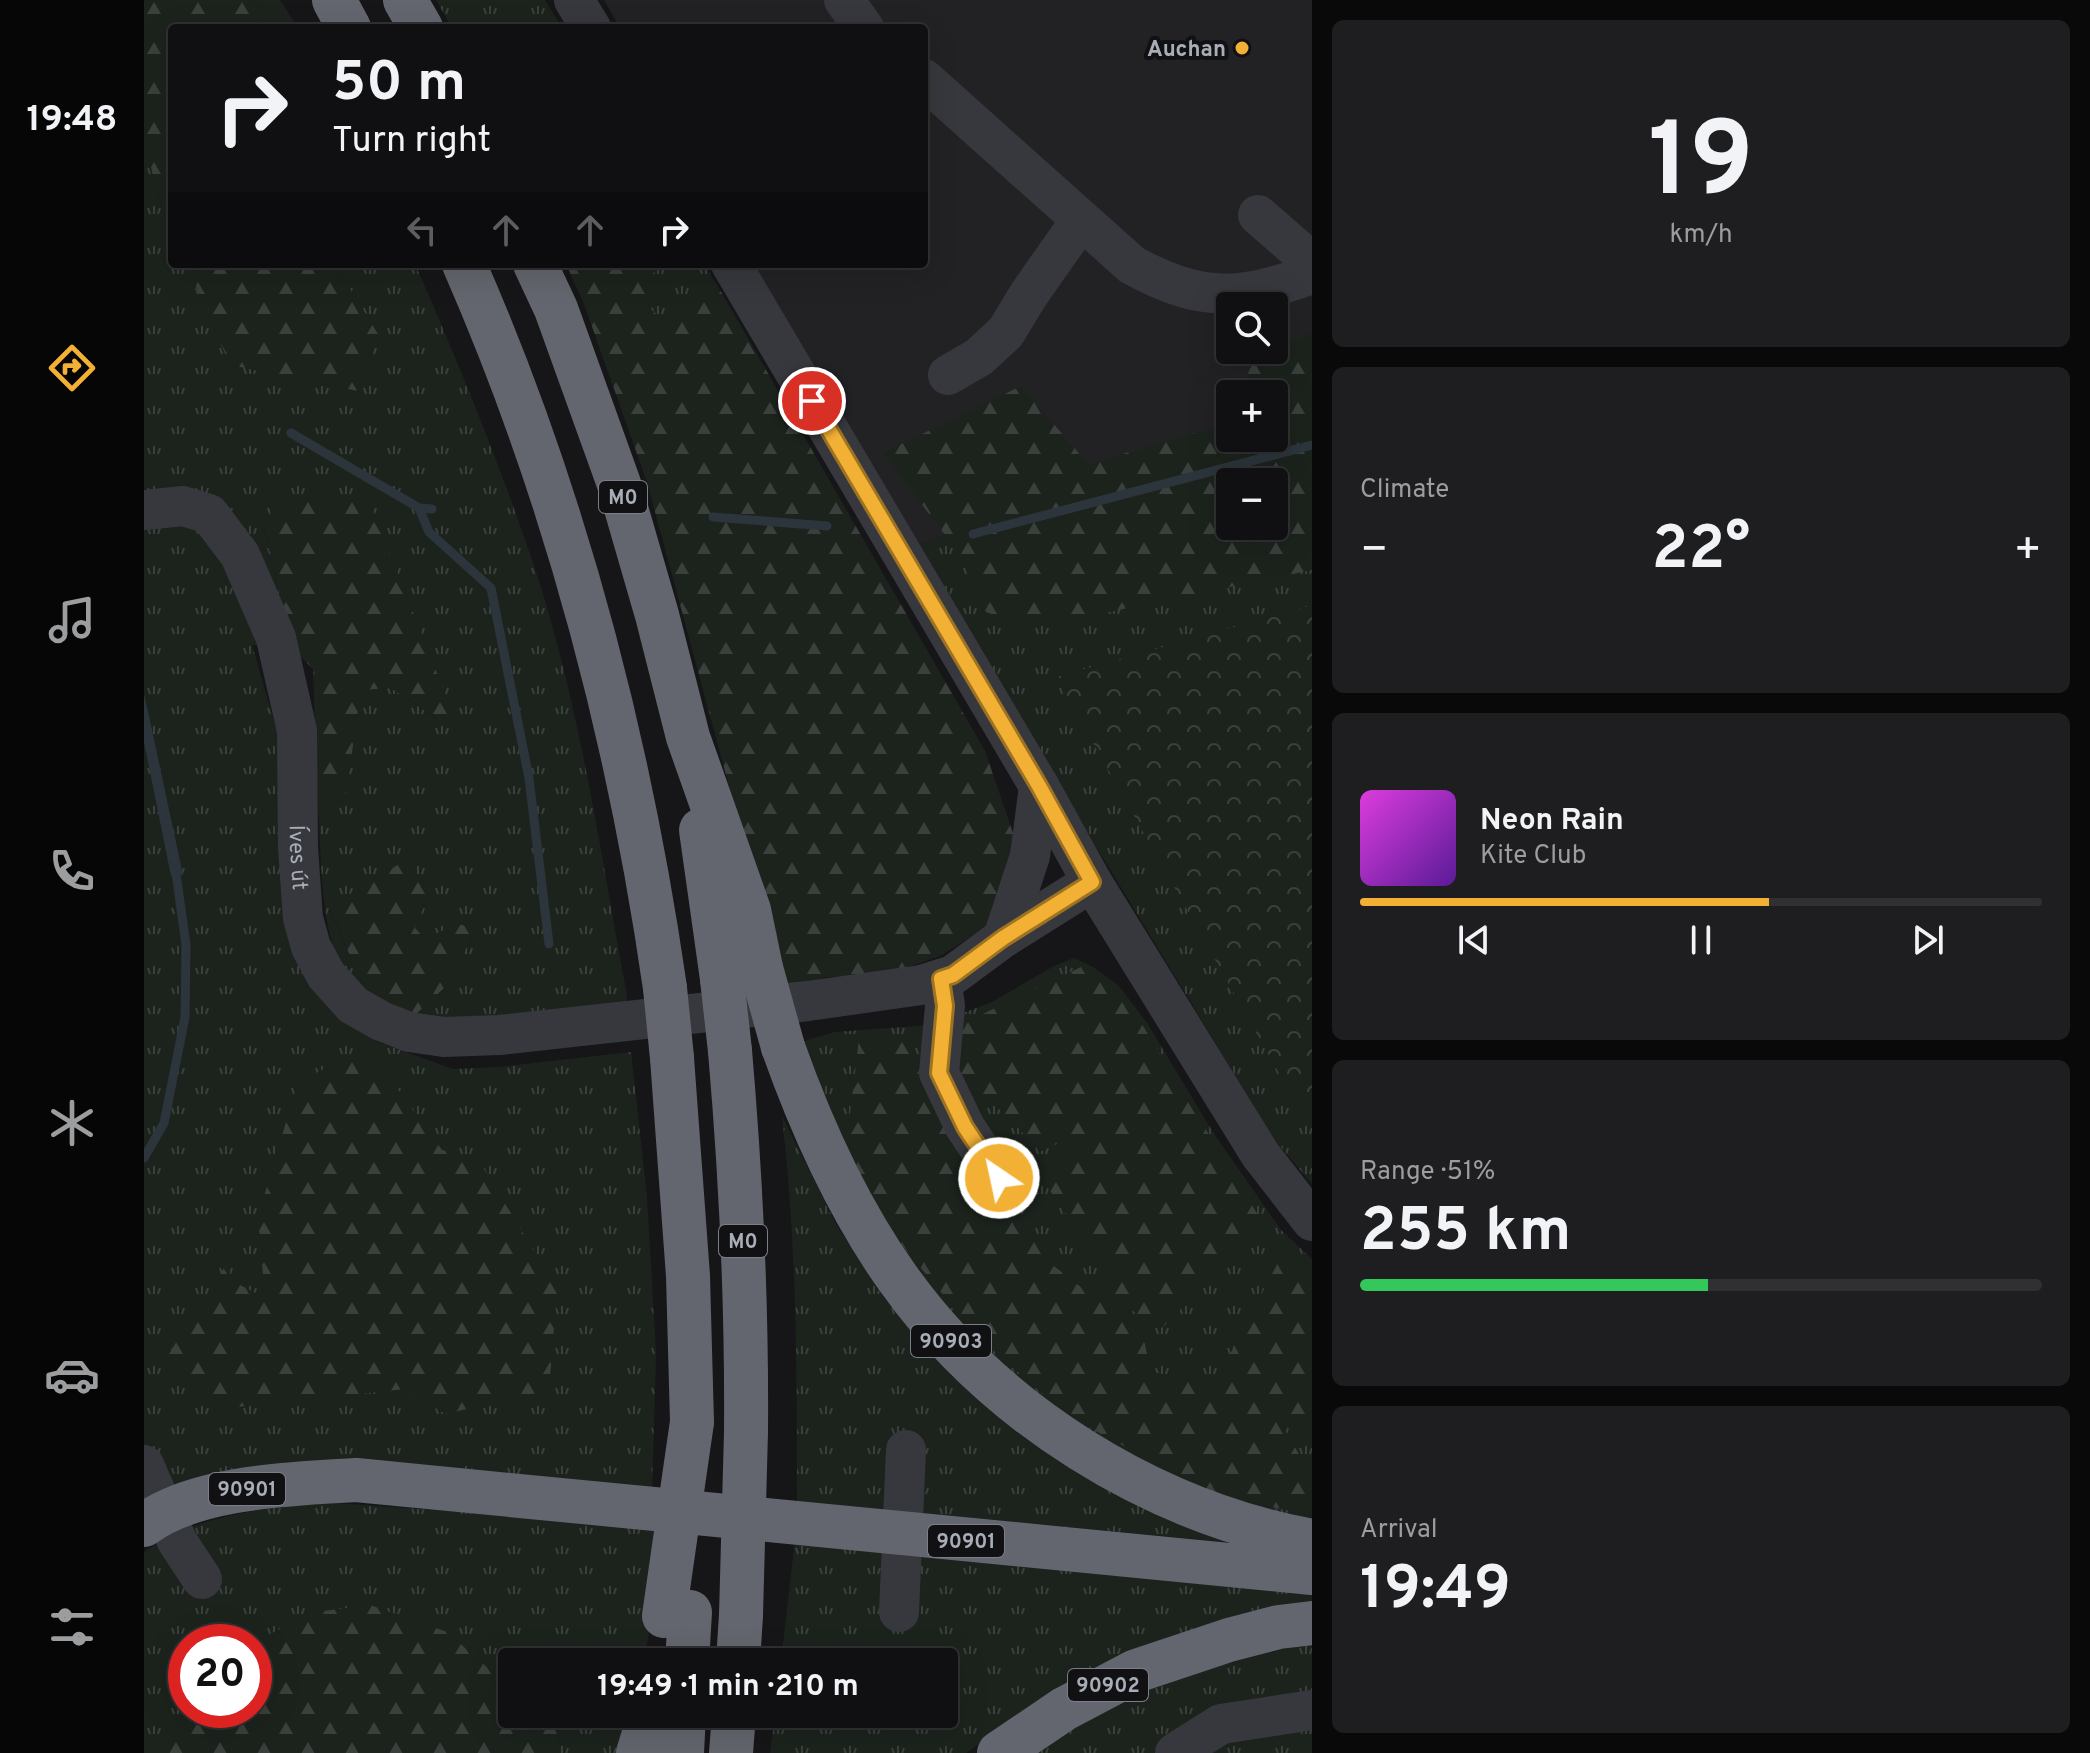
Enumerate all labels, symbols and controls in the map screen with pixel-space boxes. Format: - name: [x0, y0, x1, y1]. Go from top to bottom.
- place label: Auchan: [1147, 37, 1226, 64]
- marker: Auchan: [1233, 39, 1251, 57]
- text: 50 m: [332, 50, 466, 120]
- icon: right: [200, 56, 304, 160]
- text: 19:48: [26, 98, 118, 144]
- text: 19: [1648, 101, 1754, 233]
- text: Turn right: [332, 119, 491, 165]
- icon: left: [400, 208, 444, 252]
- icon: ahead: [484, 208, 528, 252]
- icon: ahead: [568, 208, 612, 252]
- icon: right: [652, 208, 696, 252]
- text: km/h: [1669, 219, 1733, 252]
- map controls: [1216, 292, 1288, 540]
- button: search: [1216, 292, 1288, 364]
- icon: directions: [44, 340, 100, 396]
- pin: [778, 367, 846, 435]
- icon: arrive: [790, 379, 834, 423]
- button: +: [1216, 380, 1288, 452]
- button: −: [1216, 468, 1288, 540]
- text: Climate: [1360, 474, 1449, 507]
- road number: M0: [599, 481, 647, 513]
- text: 22°: [1652, 514, 1750, 590]
- text: −: [1360, 524, 1388, 580]
- text: +: [2014, 524, 2042, 580]
- icon: music: [44, 592, 100, 648]
- text: Neon Rain: [1480, 803, 1624, 840]
- street label: Íves út: [282, 825, 312, 891]
- text: Kite Club: [1480, 840, 1586, 873]
- icon: phone: [44, 843, 100, 899]
- icon: previous: [1452, 918, 1496, 962]
- icon: pause: [1679, 918, 1723, 962]
- icon: next: [1906, 918, 1950, 962]
- icon: climate: [44, 1095, 100, 1151]
- position arrow: [957, 1136, 1041, 1220]
- text: Range · 51%: [1360, 1156, 1495, 1189]
- text: 255 km: [1360, 1196, 1571, 1272]
- road number: M0: [719, 1225, 767, 1257]
- road number: 90903: [911, 1325, 991, 1357]
- icon: car: [44, 1347, 100, 1403]
- road number: 90901: [209, 1473, 285, 1505]
- text: Arrival: [1360, 1514, 1438, 1547]
- road number: 90901: [928, 1525, 1004, 1557]
- text: 19:49: [1360, 1554, 1511, 1630]
- icon: filters: [44, 1599, 100, 1655]
- speed limit sign: 20: [168, 1624, 272, 1728]
- text: 19:49 · 1 min · 210 m: [597, 1669, 859, 1706]
- road number: 90902: [1068, 1669, 1148, 1701]

